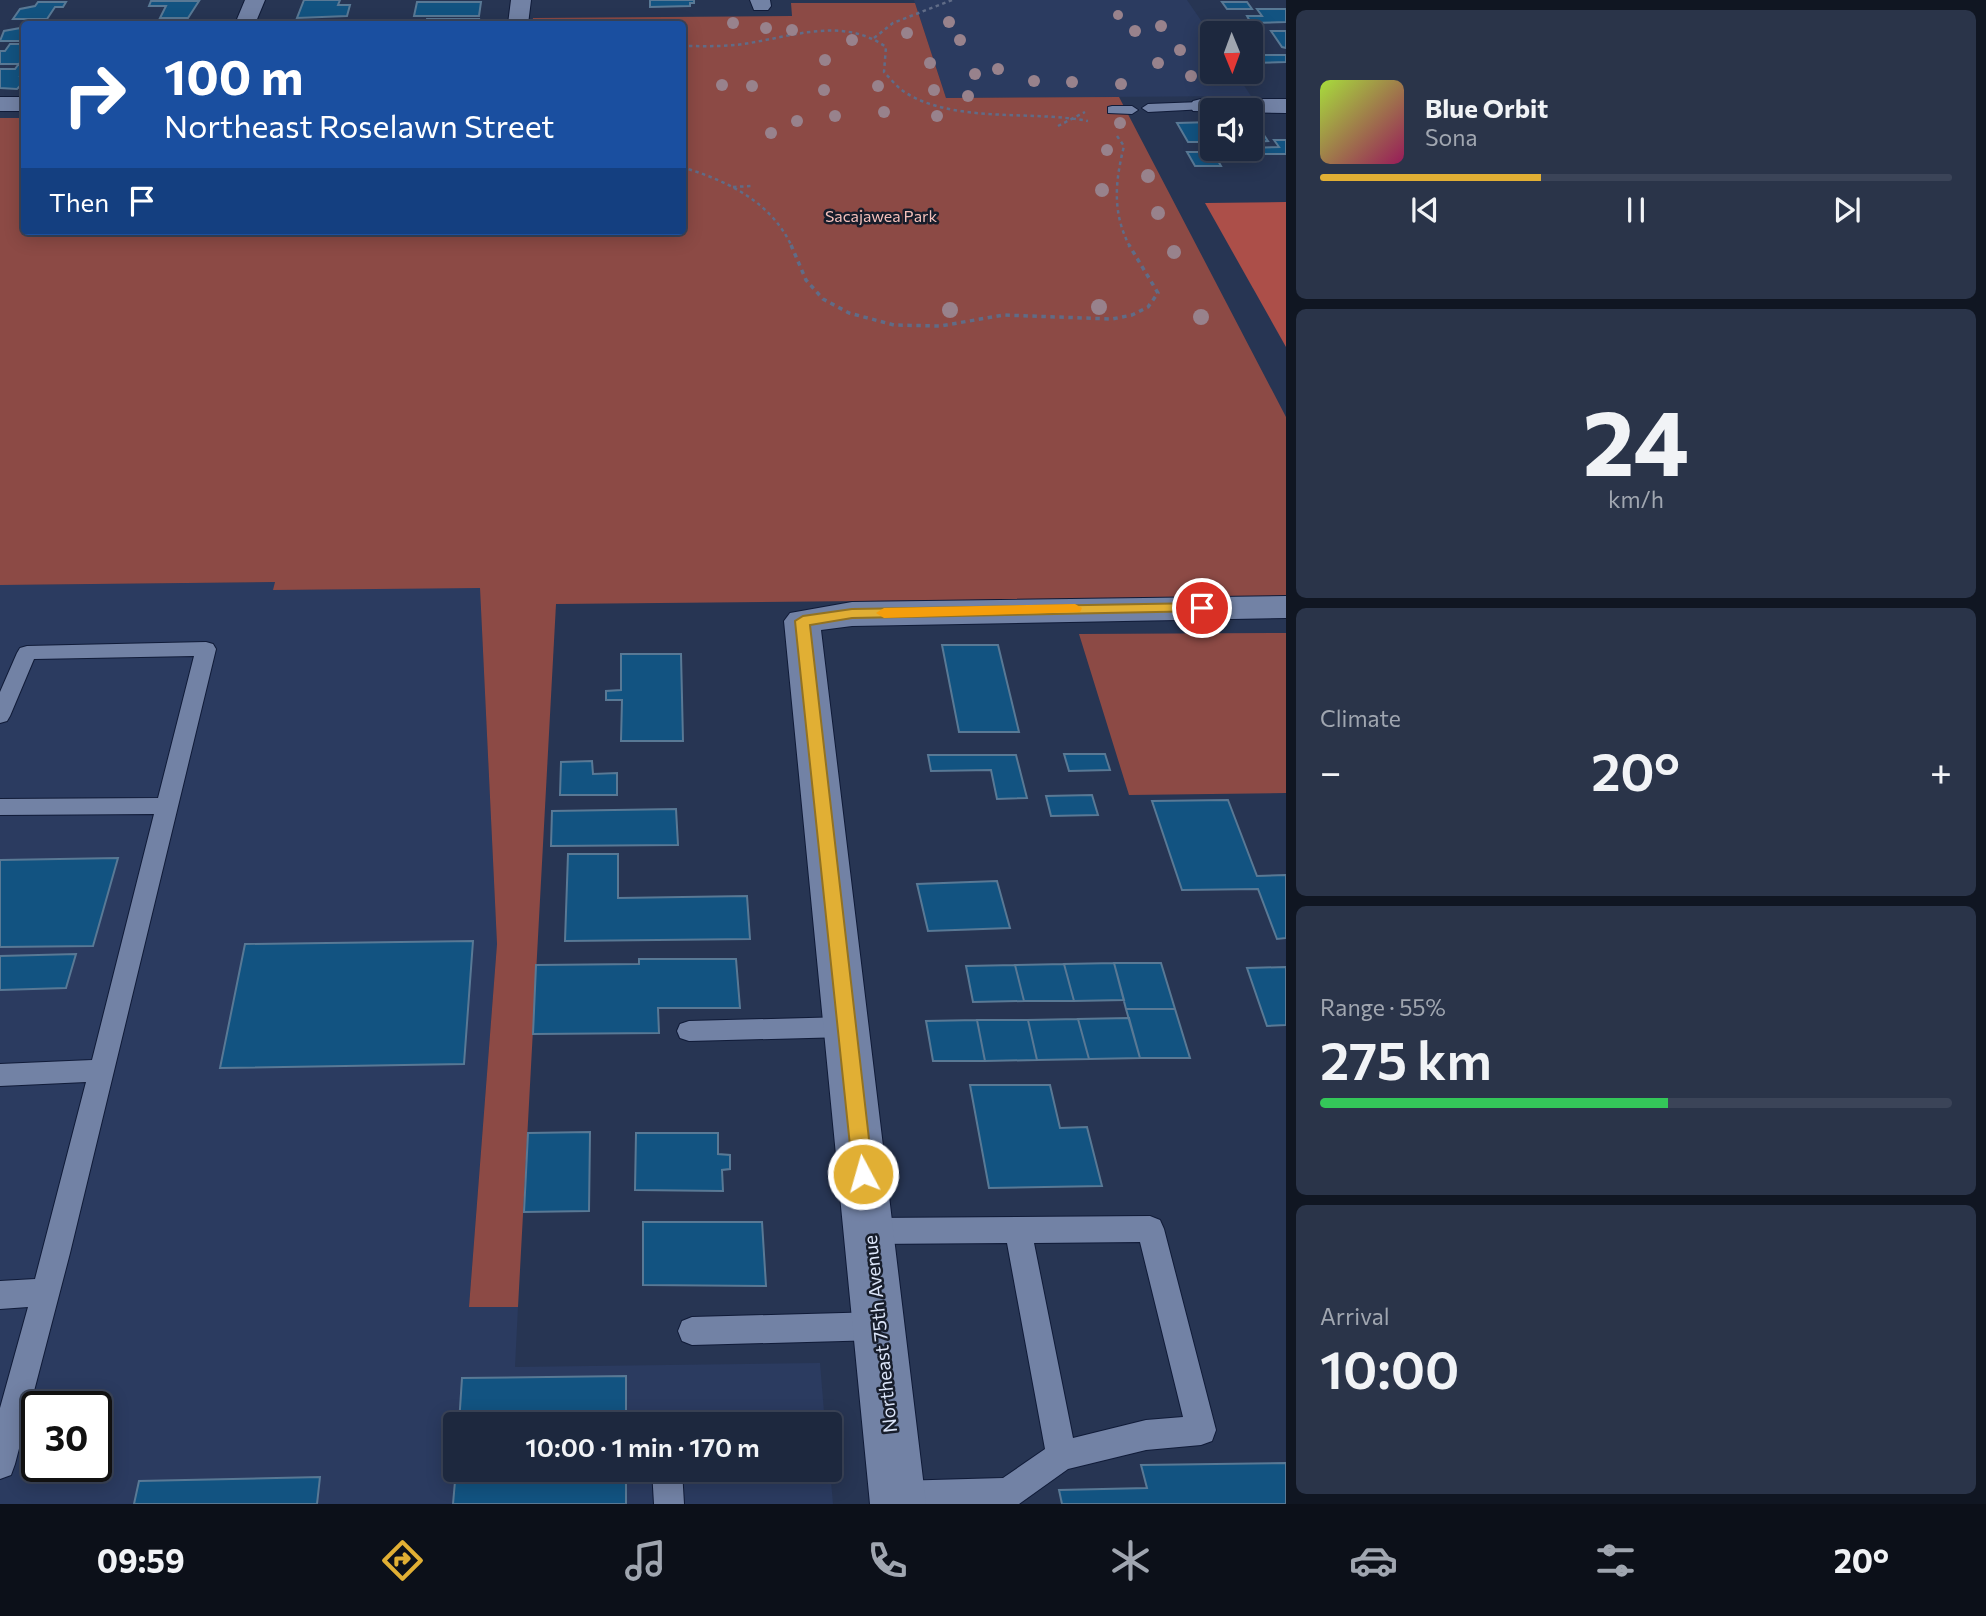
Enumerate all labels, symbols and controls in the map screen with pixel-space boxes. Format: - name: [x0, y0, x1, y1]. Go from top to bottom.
- north arrow: [1200, 21, 1264, 84]
- map controls: [1200, 21, 1263, 161]
- text: 100 m: [164, 45, 303, 105]
- icon: right: [49, 49, 140, 140]
- text: Blue Orbit: [1425, 92, 1548, 123]
- button: sound: [1200, 98, 1263, 161]
- text: Northeast Roselawn Street: [164, 105, 555, 145]
- text: Sona: [1425, 123, 1477, 151]
- icon: arrive: [123, 182, 161, 220]
- text: Then: [49, 186, 109, 217]
- icon: previous: [1406, 191, 1444, 229]
- icon: pause: [1617, 191, 1655, 229]
- icon: next: [1828, 191, 1866, 229]
- park label: Sacajawea Park: [825, 206, 937, 225]
- text: 24: [1583, 383, 1689, 495]
- text: km/h: [1608, 485, 1664, 513]
- pin: [1172, 578, 1232, 638]
- icon: arrive: [1183, 589, 1221, 627]
- text: Climate: [1320, 704, 1401, 732]
- text: 20°: [1591, 738, 1680, 802]
- text: −: [1320, 747, 1342, 794]
- text: +: [1930, 747, 1952, 794]
- text: Range · 55%: [1320, 993, 1446, 1021]
- text: 275 km: [1320, 1027, 1492, 1091]
- position arrow: [826, 1137, 900, 1211]
- street label: Northeast 75th Avenue: [858, 1234, 901, 1434]
- text: Arrival: [1320, 1302, 1390, 1330]
- text: 10:00: [1320, 1336, 1459, 1400]
- speed limit sign: 30: [21, 1391, 112, 1482]
- text: 10:00 · 1 min · 170 m: [525, 1431, 760, 1462]
- icon: directions: [378, 1536, 427, 1585]
- icon: music: [621, 1536, 670, 1585]
- icon: phone: [863, 1536, 912, 1585]
- icon: climate: [1106, 1536, 1155, 1585]
- icon: car: [1349, 1536, 1398, 1585]
- icon: filters: [1591, 1536, 1640, 1585]
- text: 09:59: [97, 1540, 185, 1580]
- text: 20°: [1834, 1540, 1889, 1580]

